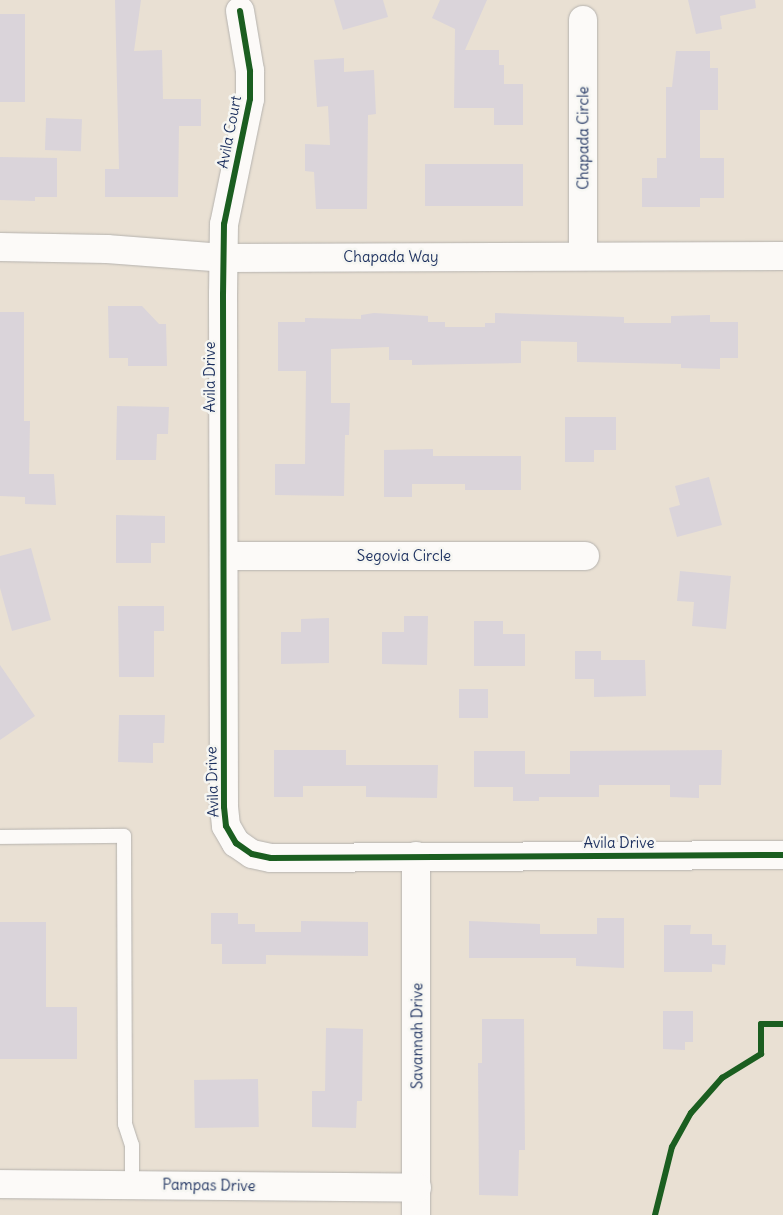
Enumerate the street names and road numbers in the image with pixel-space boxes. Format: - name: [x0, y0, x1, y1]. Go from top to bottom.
- street label: Chapada Circle: [574, 86, 592, 190]
- street label: Avila Court: [213, 94, 245, 170]
- street label: Chapada Way: [343, 248, 439, 266]
- street label: Avila Drive: [201, 341, 219, 413]
- street label: Segovia Circle: [357, 547, 451, 565]
- street label: Avila Drive: [202, 746, 222, 818]
- street label: Avila Drive: [583, 834, 655, 852]
- street label: Savannah Drive: [408, 983, 426, 1089]
- street label: Pampas Drive: [162, 1175, 256, 1195]

